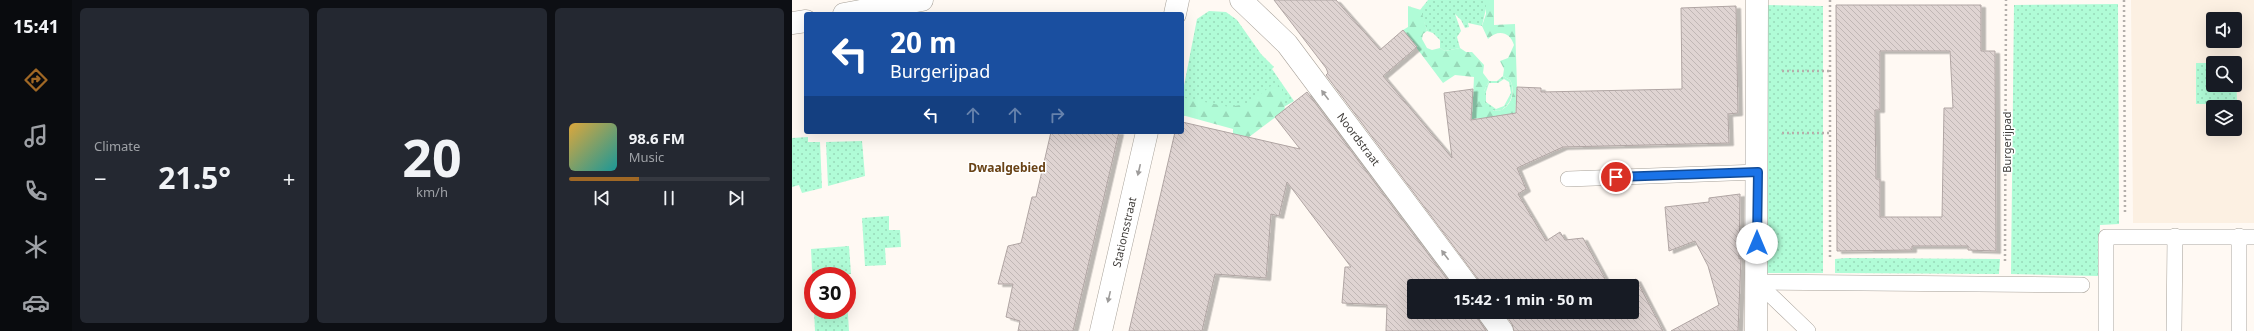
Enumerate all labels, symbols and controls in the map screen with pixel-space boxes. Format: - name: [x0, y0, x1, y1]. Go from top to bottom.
- map controls: [2206, 12, 2242, 136]
- button: sound: [2206, 12, 2242, 48]
- text: 15:41: [13, 14, 59, 38]
- text: 20 m: [890, 23, 957, 61]
- icon: left: [824, 28, 876, 80]
- button: search: [2206, 56, 2242, 92]
- text: Burgerijpad: [890, 59, 990, 83]
- icon: directions: [22, 66, 50, 94]
- one-way arrow: [1321, 89, 1329, 100]
- button: layers: [2206, 100, 2242, 136]
- icon: left: [920, 104, 942, 126]
- icon: ahead: [962, 104, 984, 126]
- icon: ahead: [1004, 104, 1026, 126]
- icon: right: [1046, 104, 1068, 126]
- street label: Noordstraat: [1334, 109, 1384, 169]
- street label: Burgerijpad: [1999, 111, 2014, 173]
- text: 20: [402, 121, 462, 192]
- icon: music: [22, 122, 50, 150]
- text: 98.6 FM: [629, 128, 685, 148]
- text: Climate: [94, 137, 140, 155]
- text: Music: [629, 148, 664, 166]
- text: 21.5°: [158, 157, 231, 198]
- district label: Dwaalgebied: [968, 159, 1046, 176]
- pin: [1599, 160, 1633, 194]
- text: −: [94, 163, 107, 193]
- text: +: [283, 163, 295, 193]
- one-way arrow: [1135, 164, 1141, 176]
- icon: arrive: [1605, 166, 1627, 188]
- icon: phone: [22, 177, 50, 205]
- text: km/h: [416, 183, 448, 201]
- icon: previous: [591, 187, 613, 209]
- icon: pause: [658, 187, 680, 209]
- icon: next: [725, 187, 747, 209]
- street label: Stationsstraat: [1109, 195, 1139, 269]
- position arrow: [1736, 222, 1778, 264]
- icon: climate: [22, 233, 50, 261]
- one-way arrow: [1441, 249, 1449, 260]
- speed limit sign: 30: [804, 267, 856, 319]
- icon: car: [22, 289, 50, 317]
- text: 15:42 · 1 min · 50 m: [1453, 289, 1593, 309]
- one-way arrow: [1106, 290, 1112, 303]

